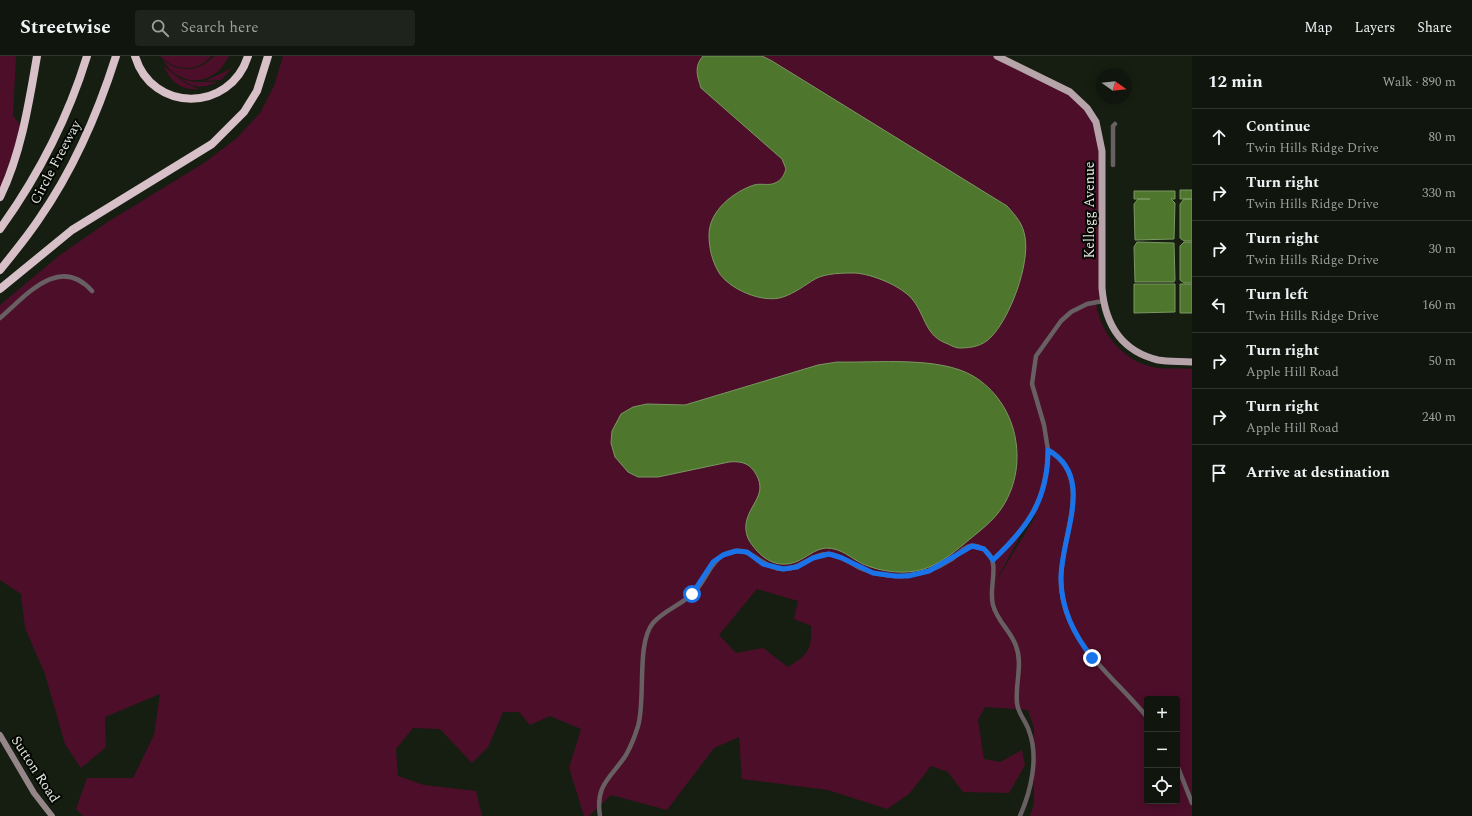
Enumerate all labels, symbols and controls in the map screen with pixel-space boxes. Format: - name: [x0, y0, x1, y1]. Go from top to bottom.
- search box: [135, 10, 415, 46]
- text: Streetwise: [20, 13, 111, 42]
- text: Search here: [181, 16, 259, 39]
- icon: search: [149, 17, 171, 39]
- text: Map: [1304, 17, 1333, 38]
- text: Layers: [1355, 17, 1395, 38]
- text: Share: [1417, 17, 1452, 38]
- north arrow: [1096, 68, 1132, 104]
- text: 12 min: [1208, 69, 1263, 95]
- text: Walk · 890 m: [1382, 72, 1456, 92]
- street label: Circle Freeway: [24, 115, 87, 208]
- text: Continue: [1246, 115, 1311, 138]
- icon: ahead: [1208, 126, 1230, 148]
- text: 80 m: [1429, 127, 1456, 147]
- text: Twin Hills Ridge Drive: [1246, 138, 1379, 158]
- street label: Kellogg Avenue: [1079, 161, 1100, 259]
- text: Turn right: [1246, 171, 1319, 194]
- icon: right: [1208, 182, 1230, 204]
- text: 330 m: [1422, 183, 1456, 203]
- text: Twin Hills Ridge Drive: [1246, 194, 1379, 214]
- text: Turn right: [1246, 227, 1319, 250]
- icon: right: [1208, 238, 1230, 260]
- text: 30 m: [1429, 239, 1456, 259]
- text: Twin Hills Ridge Drive: [1246, 250, 1379, 270]
- text: Turn left: [1246, 283, 1308, 306]
- icon: left: [1208, 294, 1230, 316]
- text: 160 m: [1422, 295, 1456, 315]
- text: Twin Hills Ridge Drive: [1246, 306, 1379, 326]
- text: Turn right: [1246, 339, 1319, 362]
- icon: right: [1208, 350, 1230, 372]
- text: 50 m: [1429, 351, 1456, 371]
- text: Apple Hill Road: [1246, 362, 1339, 382]
- text: Turn right: [1246, 395, 1319, 418]
- icon: right: [1208, 406, 1230, 428]
- text: 240 m: [1422, 407, 1456, 427]
- text: Apple Hill Road: [1246, 418, 1339, 438]
- text: Arrive at destination: [1246, 461, 1390, 484]
- icon: arrive: [1208, 462, 1230, 484]
- route start: [683, 585, 701, 603]
- route end: [1083, 649, 1101, 667]
- map controls: [1144, 696, 1180, 804]
- button: +: [1144, 696, 1180, 732]
- street label: Sutton Road: [6, 732, 65, 807]
- button: −: [1144, 732, 1180, 768]
- button: locate: [1144, 768, 1180, 804]

